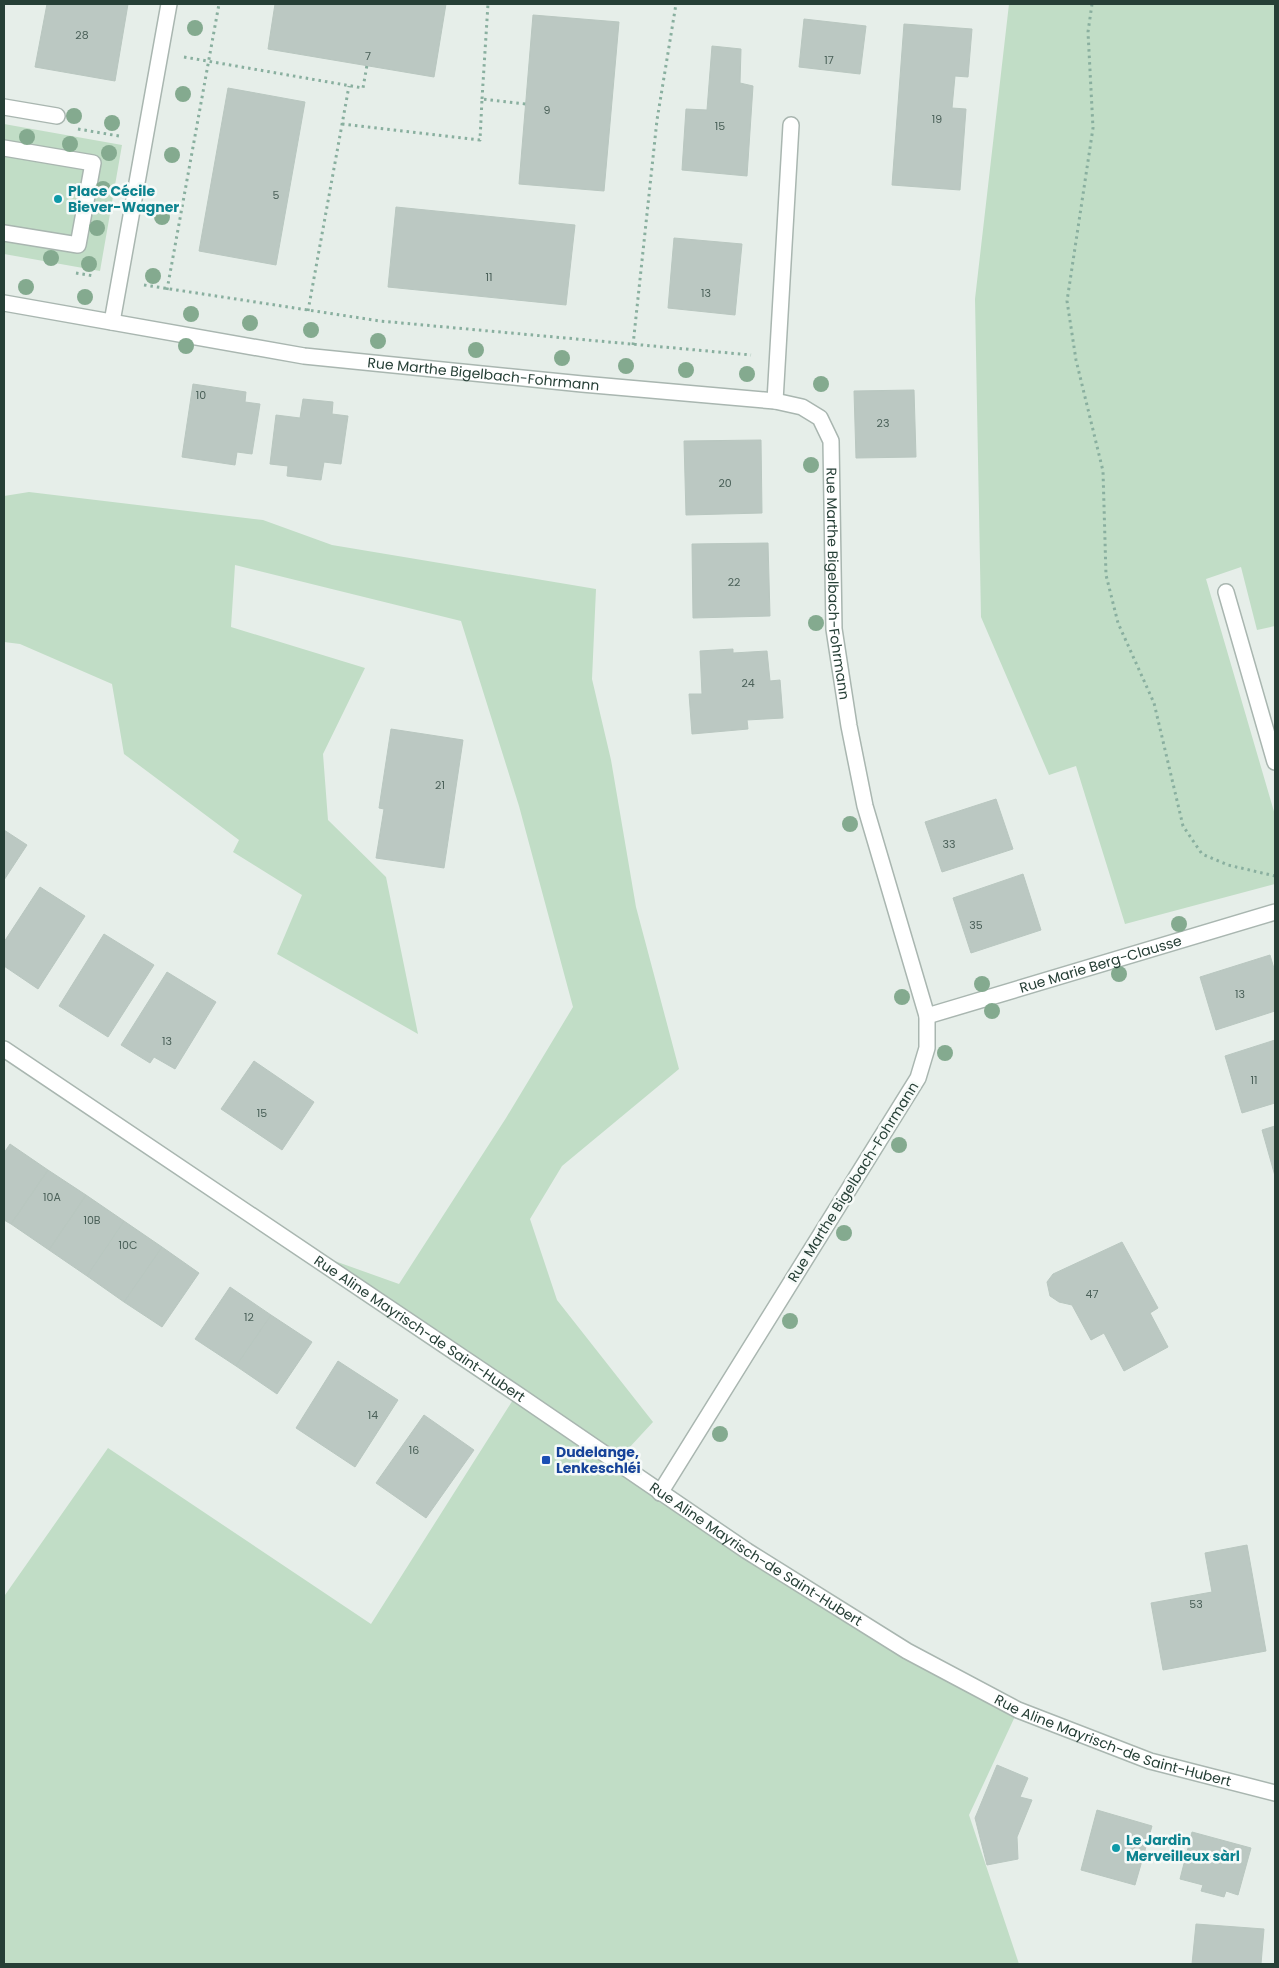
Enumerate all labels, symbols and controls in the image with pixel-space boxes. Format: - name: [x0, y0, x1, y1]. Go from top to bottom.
- house number: 28: [75, 27, 89, 43]
- house number: 7: [365, 48, 371, 64]
- house number: 17: [824, 52, 834, 68]
- house number: 9: [544, 102, 551, 118]
- house number: 19: [932, 111, 942, 127]
- house number: 15: [715, 118, 725, 134]
- place label: Place Cécile Biever-Wagner: [68, 181, 179, 217]
- house number: 5: [273, 187, 280, 203]
- marker: Place Cécile Biever-Wagner: [52, 193, 64, 205]
- house number: 11: [485, 269, 493, 285]
- house number: 13: [701, 285, 711, 301]
- street label: Rue Marthe Bigelbach-Fohrmann: [367, 352, 600, 395]
- house number: 10: [196, 387, 206, 403]
- house number: 23: [877, 415, 889, 431]
- street label: Rue Marthe Bigelbach-Fohrmann: [821, 467, 855, 701]
- house number: 20: [718, 475, 732, 491]
- house number: 22: [728, 574, 740, 590]
- house number: 24: [741, 675, 755, 691]
- house number: 21: [435, 777, 445, 793]
- house number: 33: [943, 836, 955, 852]
- house number: 35: [969, 917, 983, 933]
- street label: Rue Marie Berg-Clausse: [1017, 930, 1184, 998]
- house number: 13: [1235, 986, 1245, 1002]
- house number: 13: [162, 1033, 172, 1049]
- house number: 11: [1250, 1072, 1258, 1088]
- street label: Rue Marthe Bigelbach-Fohrmann: [783, 1078, 923, 1286]
- house number: 15: [257, 1105, 267, 1121]
- house number: 10A: [43, 1189, 62, 1205]
- house number: 10B: [83, 1212, 101, 1228]
- house number: 10C: [119, 1237, 137, 1253]
- street label: Rue Aline Mayrisch-de Saint-Hubert: [310, 1250, 529, 1407]
- house number: 47: [1086, 1286, 1098, 1302]
- house number: 12: [244, 1309, 254, 1325]
- house number: 14: [368, 1407, 378, 1423]
- house number: 16: [409, 1442, 419, 1458]
- place label: Dudelange, Lenkeschléi: [556, 1442, 641, 1478]
- marker: Dudelange, Lenkeschléi: [540, 1454, 552, 1466]
- street label: Rue Aline Mayrisch-de Saint-Hubert: [646, 1477, 866, 1631]
- house number: 53: [1189, 1596, 1203, 1612]
- street label: Rue Aline Mayrisch-de Saint-Hubert: [991, 1689, 1233, 1791]
- place label: Le Jardin Merveilleux sàrl: [1126, 1830, 1240, 1866]
- marker: Le Jardin Merveilleux sàrl: [1110, 1842, 1122, 1854]

